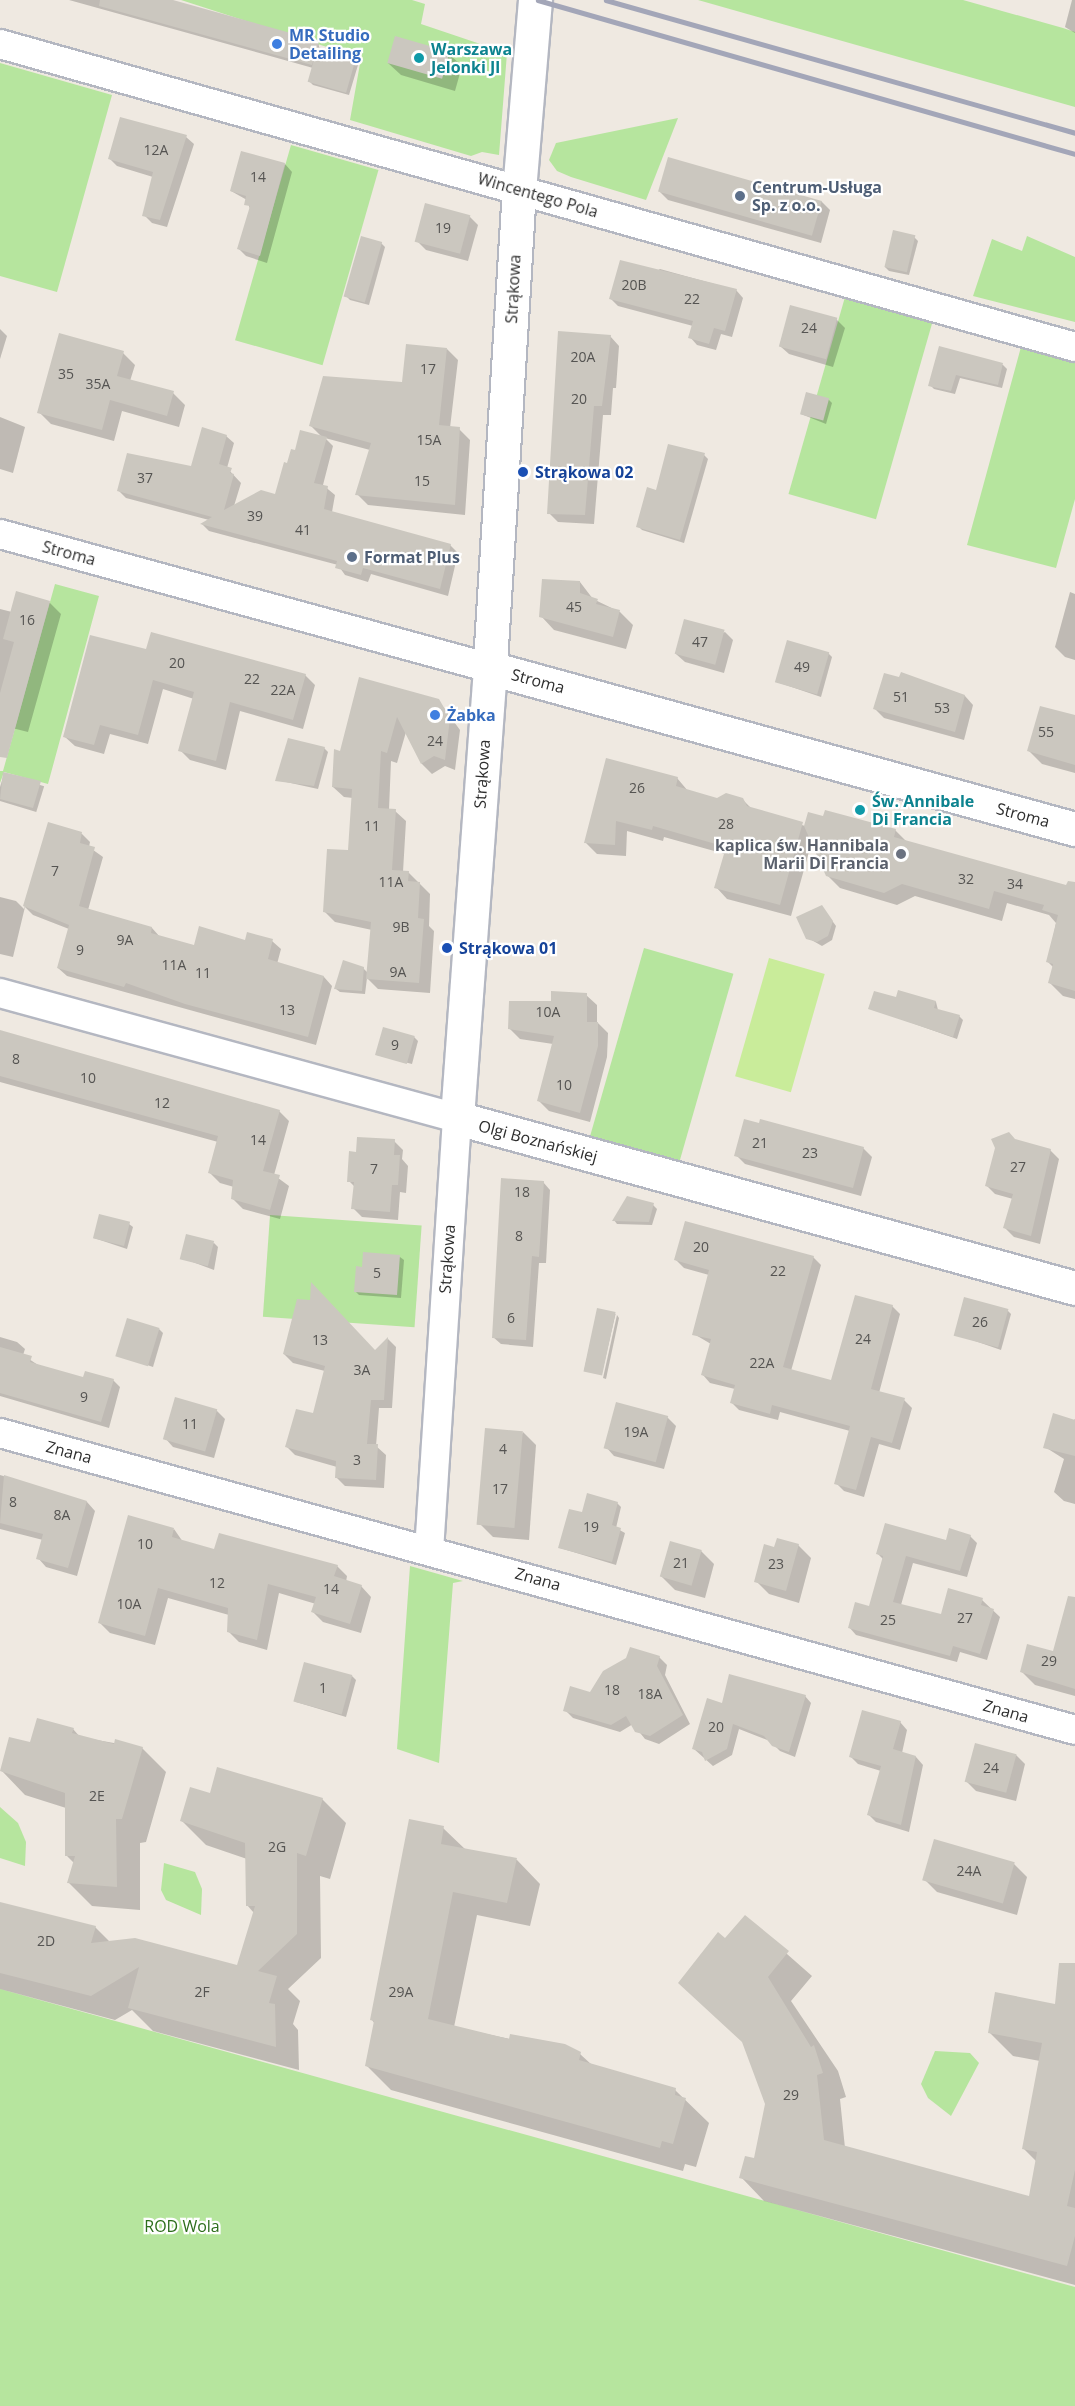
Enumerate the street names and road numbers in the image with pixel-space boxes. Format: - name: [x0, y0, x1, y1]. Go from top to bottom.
- street label: Wincentego Pola: [476, 169, 600, 221]
- street label: Strąkowa: [502, 254, 524, 324]
- street label: Stroma: [40, 537, 98, 569]
- street label: Stroma: [509, 665, 567, 697]
- street label: Strąkowa: [470, 739, 494, 809]
- street label: Stroma: [994, 799, 1052, 831]
- street label: Olgi Boznańskiej: [476, 1116, 600, 1166]
- street label: Strąkowa: [435, 1224, 459, 1294]
- street label: Znana: [44, 1437, 94, 1467]
- street label: Znana: [513, 1563, 563, 1595]
- street label: Znana: [981, 1695, 1031, 1727]

